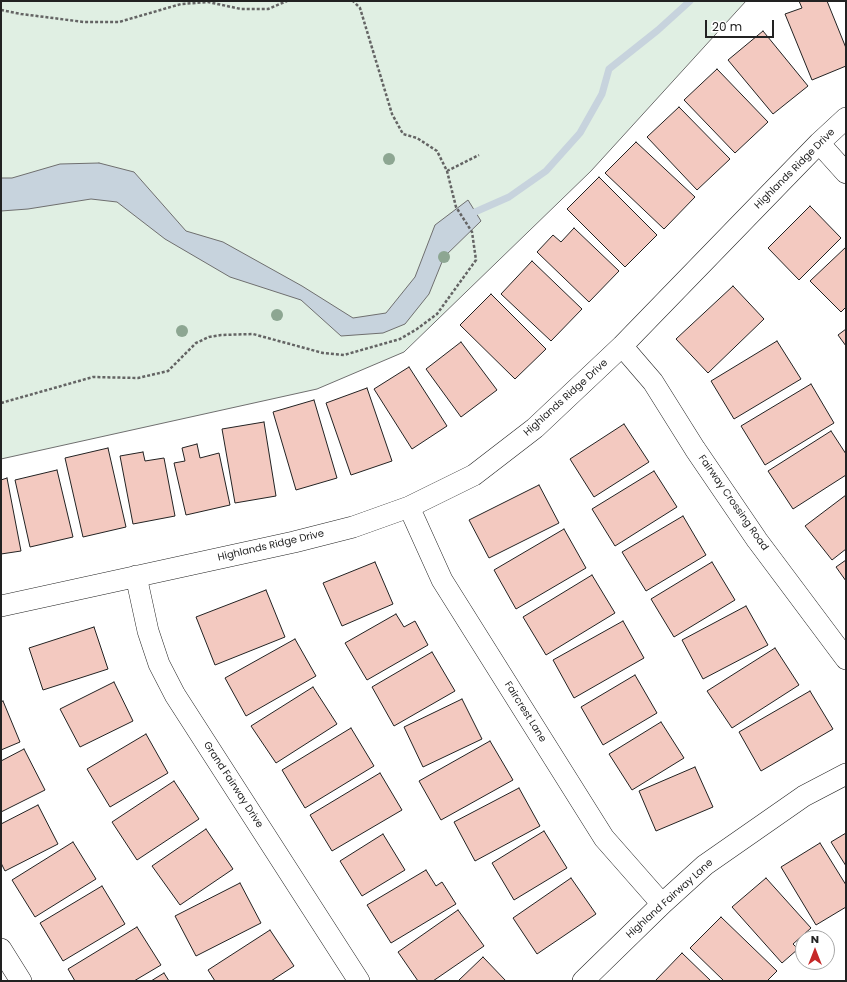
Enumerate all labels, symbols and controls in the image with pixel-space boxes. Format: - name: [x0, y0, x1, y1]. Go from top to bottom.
- scale bar: [707, 12, 776, 38]
- text: 20 m: [712, 18, 742, 35]
- street label: Highlands Ridge Drive: [752, 126, 838, 212]
- street label: Highlands Ridge Drive: [522, 357, 610, 439]
- street label: Fairway Crossing Road: [695, 453, 771, 553]
- street label: Highlands Ridge Drive: [217, 528, 325, 564]
- street label: Faircrest Lane: [502, 679, 548, 745]
- street label: Grand Fairway Drive: [201, 740, 265, 830]
- street label: Highland Fairway Lane: [624, 857, 716, 941]
- north arrow: [795, 930, 835, 970]
- text: N: [811, 931, 819, 947]

